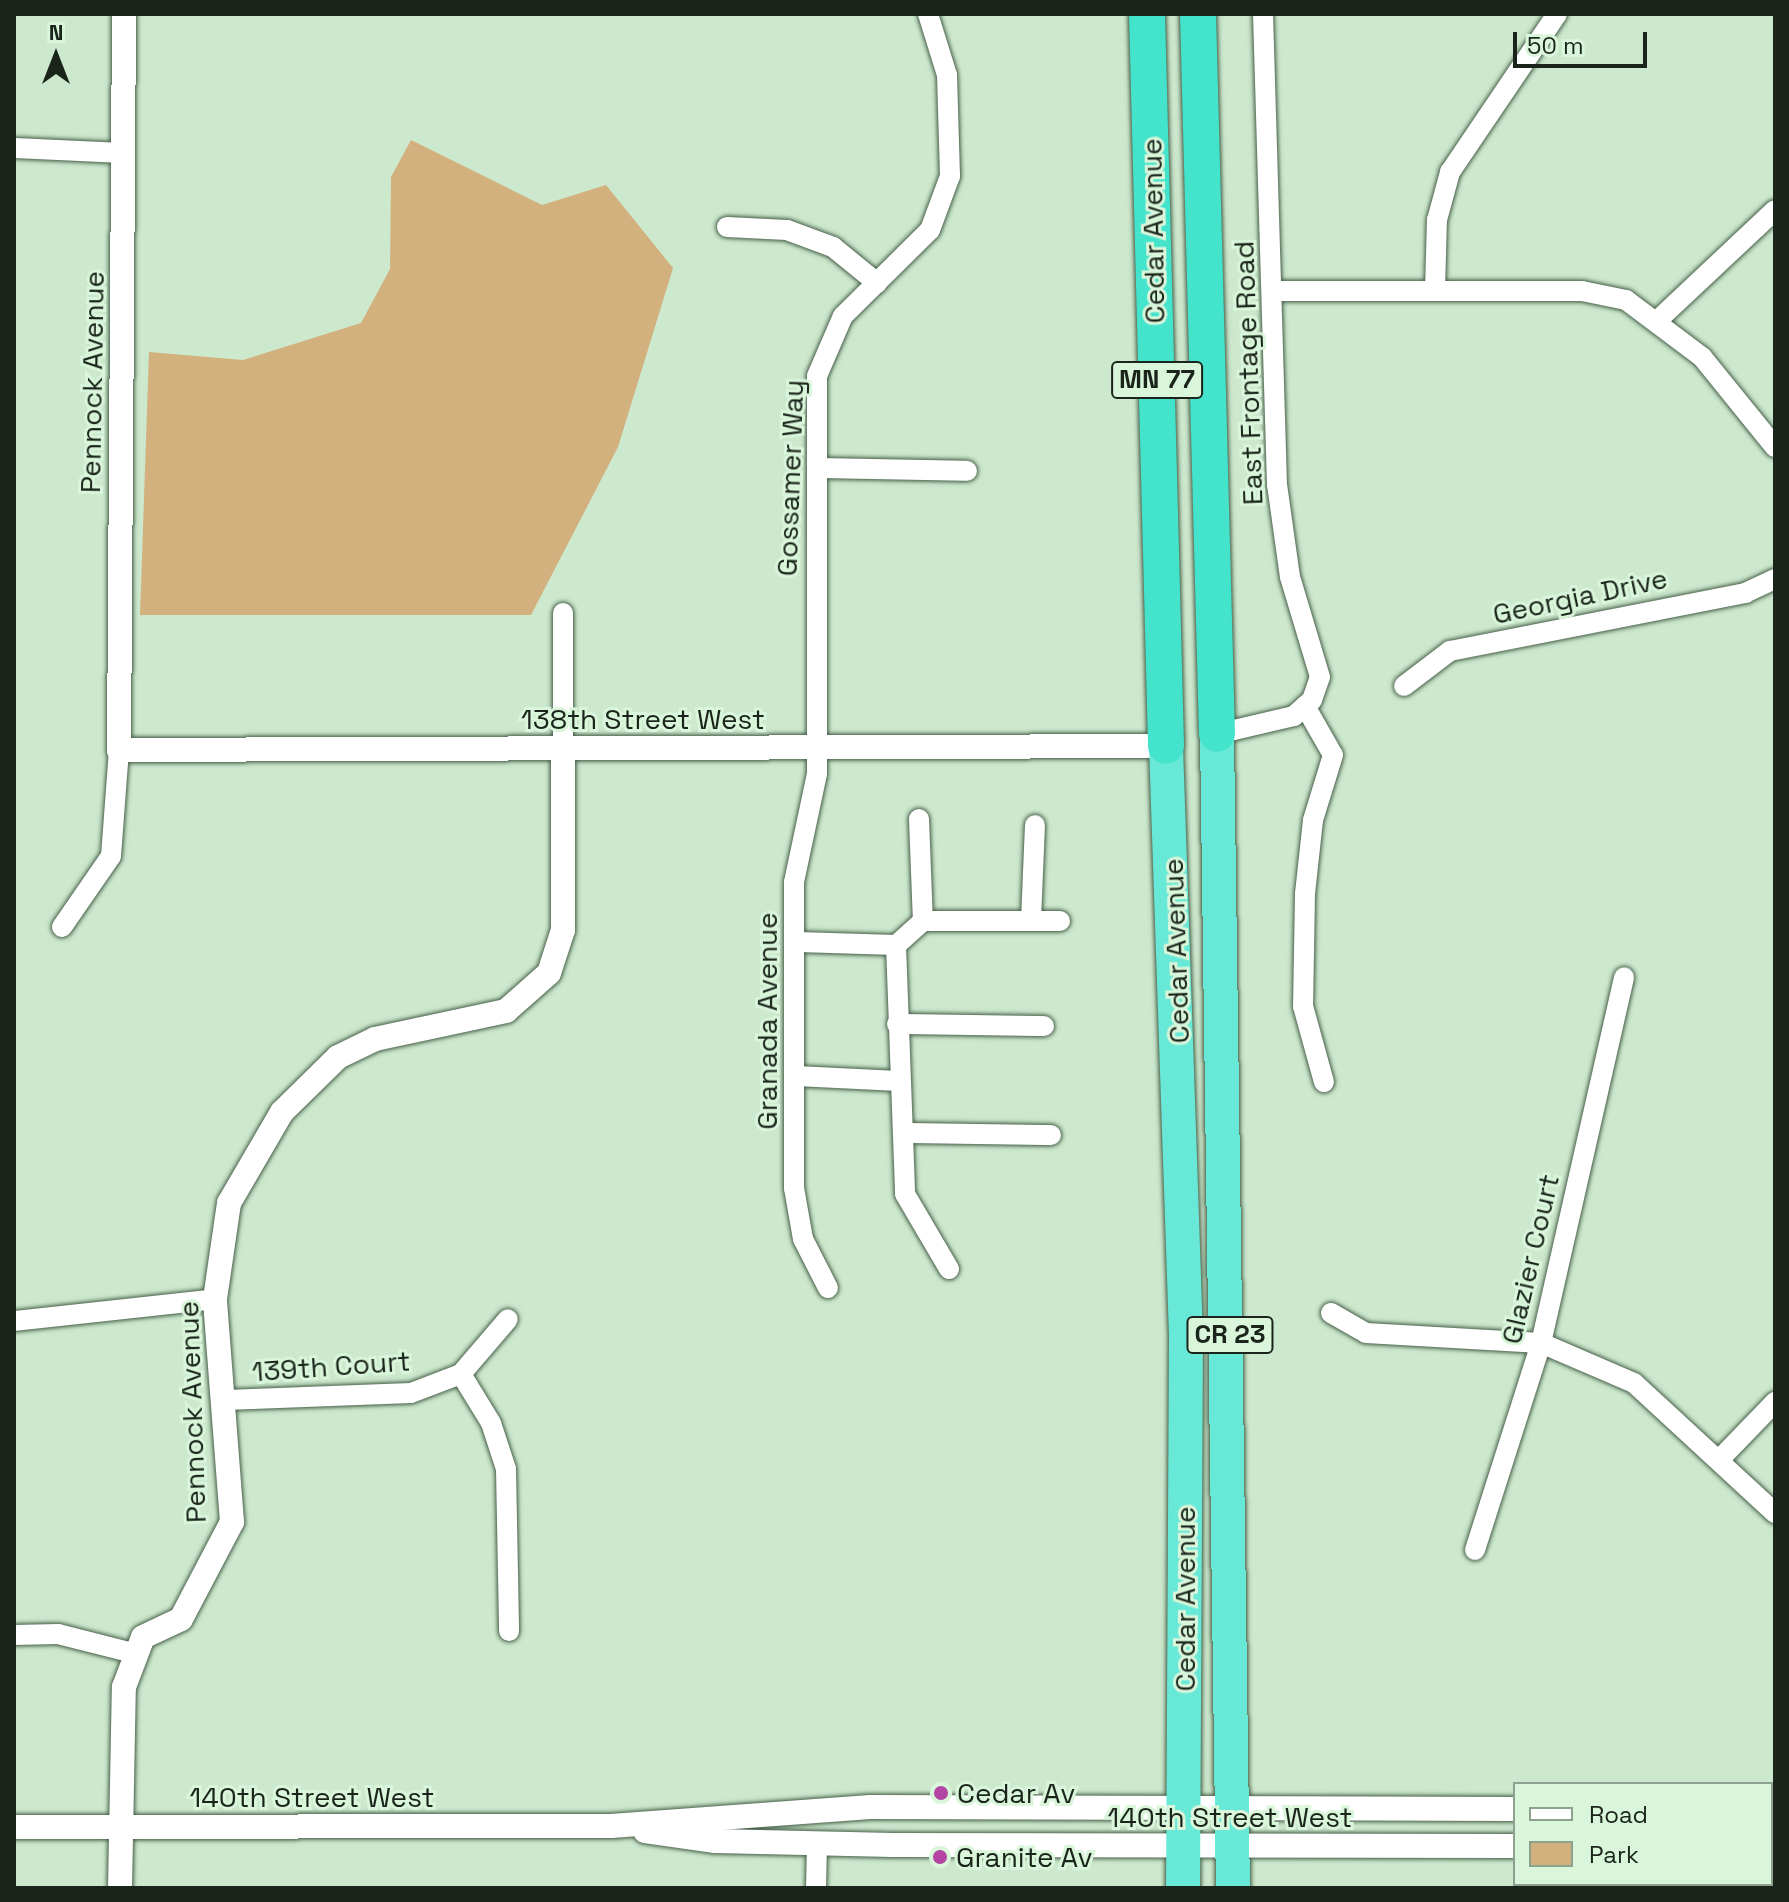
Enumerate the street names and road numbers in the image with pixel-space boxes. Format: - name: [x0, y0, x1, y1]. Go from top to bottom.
- street label: Cedar Avenue: [1135, 138, 1171, 324]
- street label: East Frontage Road: [1227, 240, 1269, 506]
- street label: Pennock Avenue: [73, 270, 111, 494]
- road number: MN 77: [1111, 358, 1203, 402]
- street label: Gossamer Way: [770, 379, 810, 577]
- street label: Georgia Drive: [1490, 561, 1670, 631]
- street label: 138th Street West: [521, 702, 765, 736]
- street label: Cedar Avenue: [1156, 858, 1196, 1044]
- street label: Granada Avenue: [750, 912, 784, 1130]
- street label: Glazier Court: [1494, 1171, 1566, 1347]
- street label: Pennock Avenue: [171, 1300, 213, 1524]
- road number: CR 23: [1186, 1313, 1274, 1357]
- street label: 139th Court: [251, 1344, 411, 1388]
- street label: Cedar Avenue: [1168, 1506, 1202, 1692]
- street label: 140th Street West: [189, 1780, 435, 1814]
- street label: 140th Street West: [1107, 1800, 1353, 1834]

